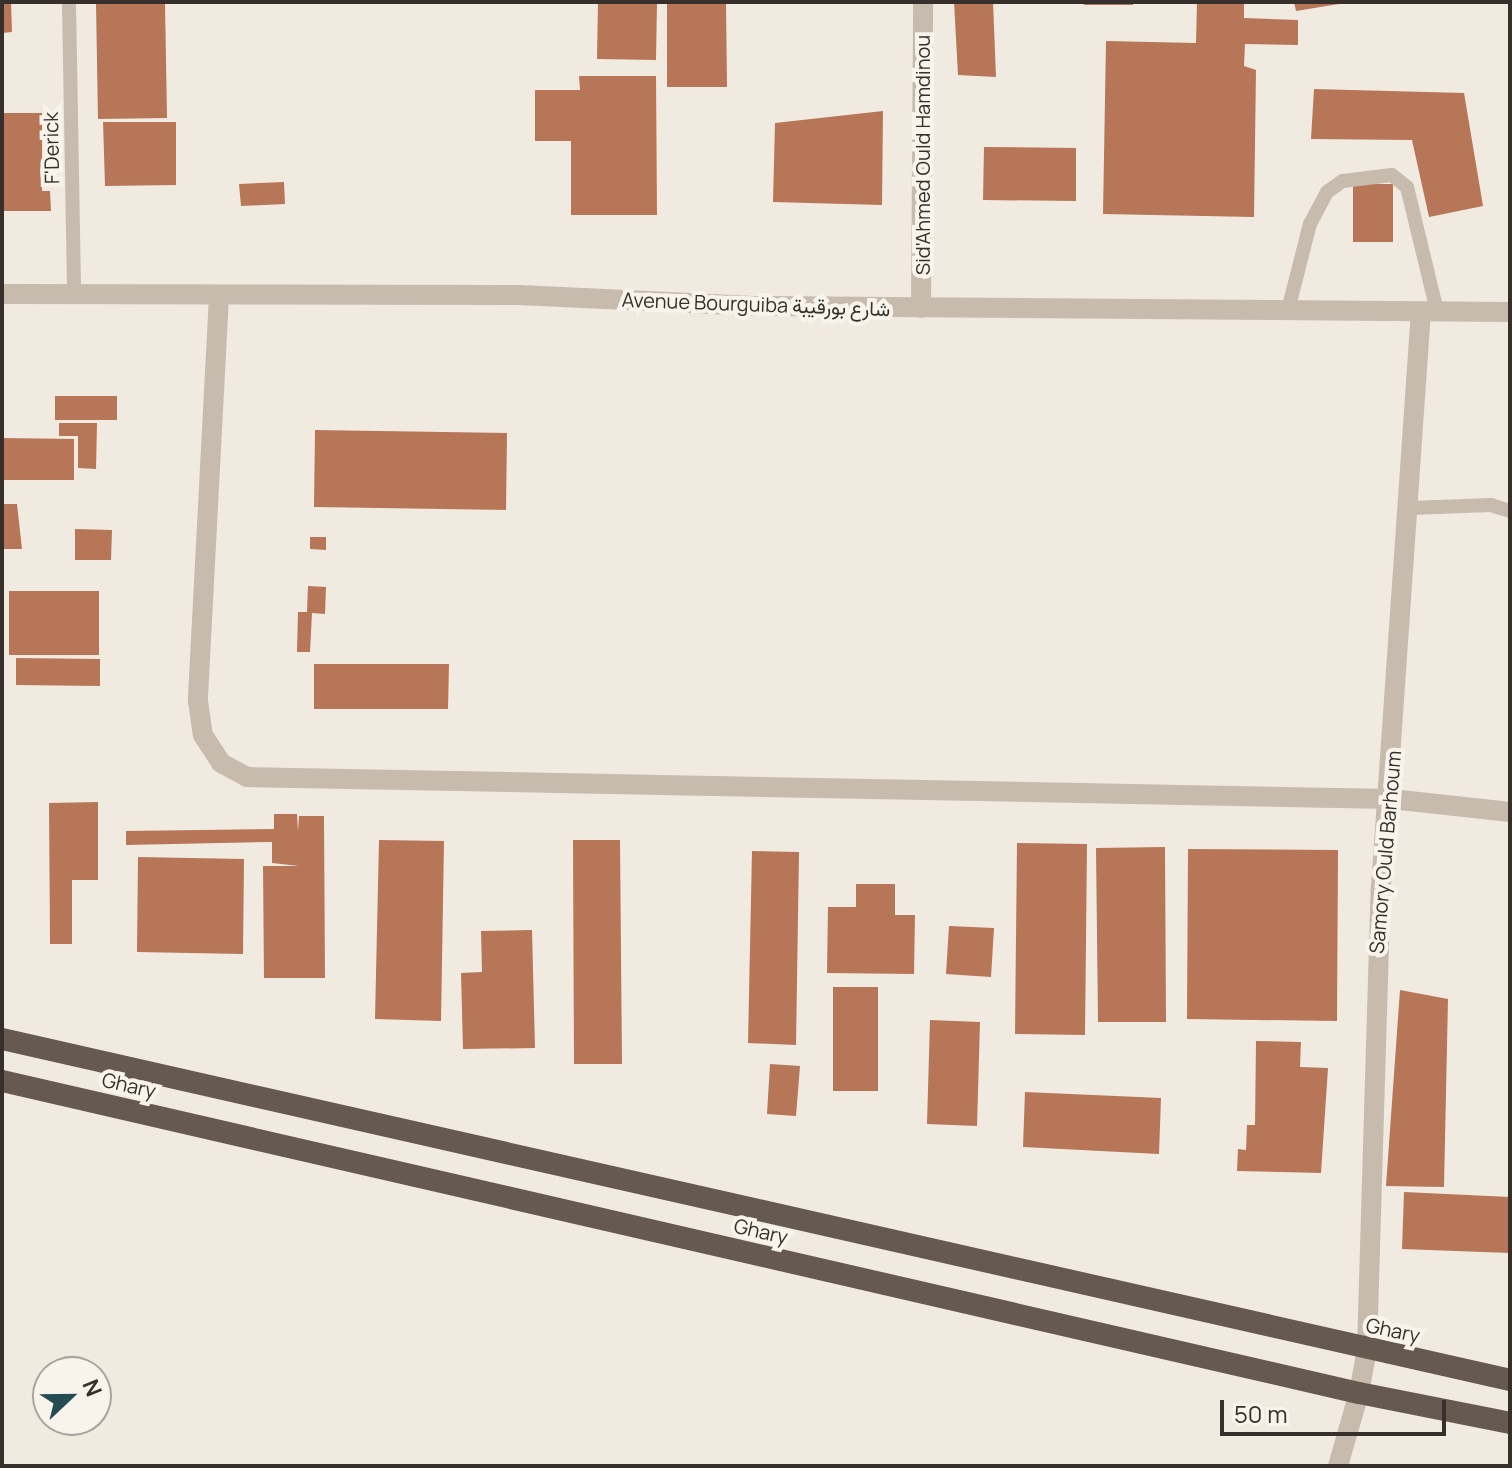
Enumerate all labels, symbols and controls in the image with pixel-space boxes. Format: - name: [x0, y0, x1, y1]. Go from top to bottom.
- street label: Sid'Ahmed Ould Hamdinou: [910, 35, 934, 275]
- street label: F'Derick: [38, 112, 64, 184]
- street label: Avenue Bourguiba شارع بورقيبة: [621, 287, 891, 321]
- street label: Samory Ould Barhoum: [1364, 749, 1406, 955]
- street label: Ghary: [100, 1067, 158, 1103]
- street label: Ghary: [732, 1213, 790, 1249]
- street label: Ghary: [1364, 1313, 1422, 1347]
- north arrow: [32, 1356, 112, 1436]
- text: N: [76, 1375, 109, 1401]
- scale bar: [1224, 1384, 1450, 1434]
- text: 50 m: [1234, 1397, 1288, 1430]

